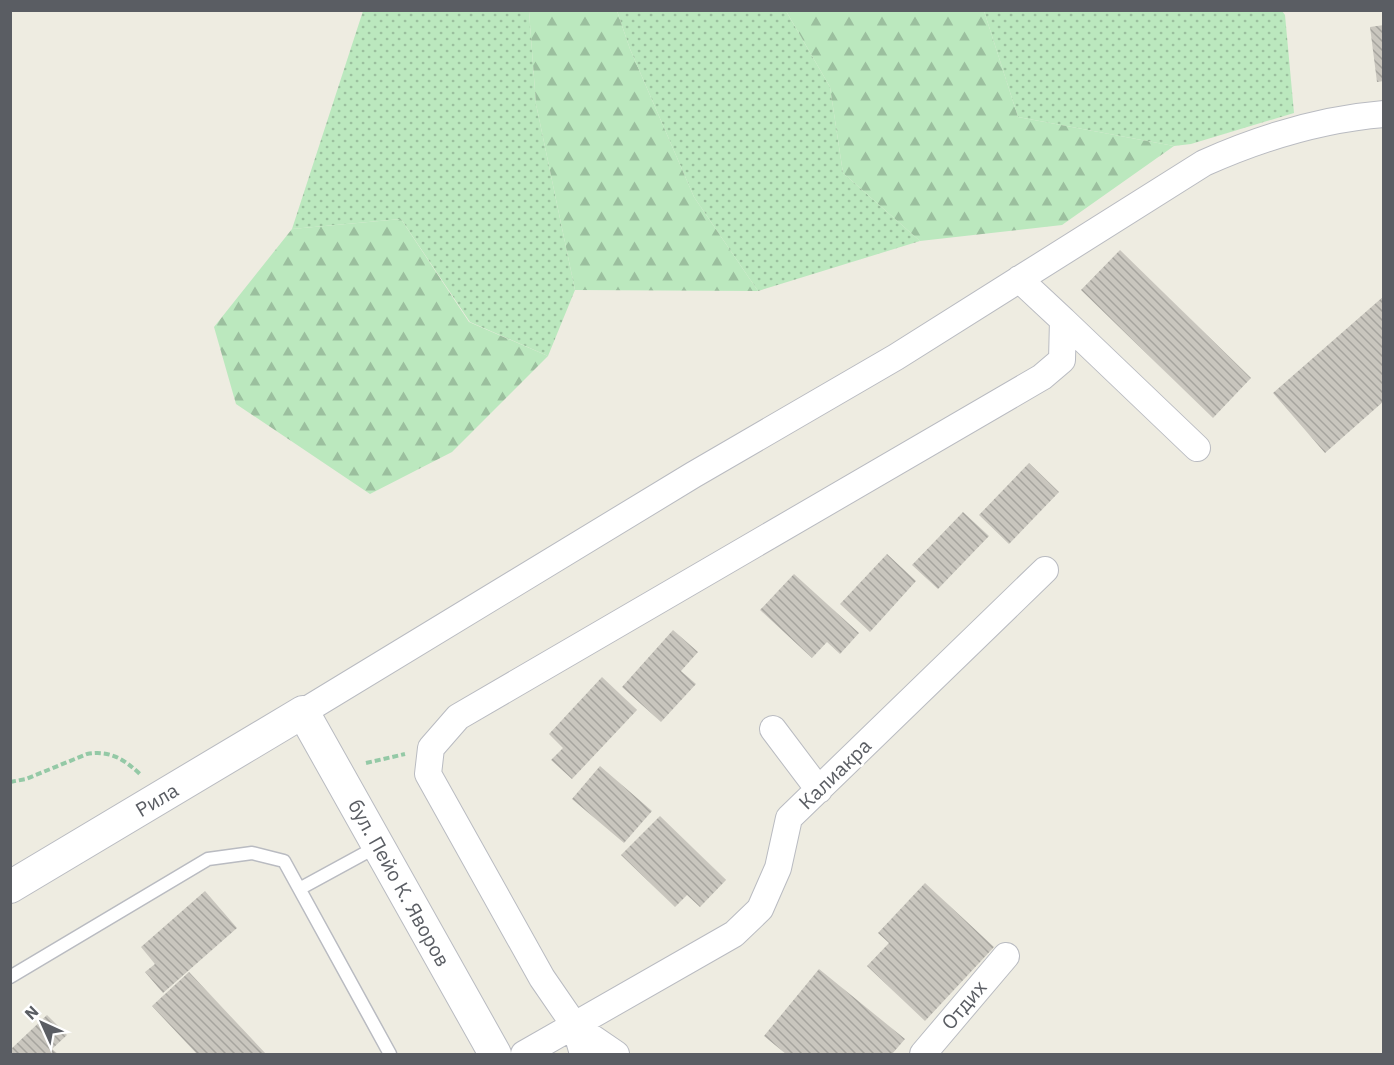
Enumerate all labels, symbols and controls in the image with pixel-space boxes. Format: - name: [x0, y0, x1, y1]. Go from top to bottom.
- street label: Калиакра: [793, 732, 877, 815]
- street label: Рила: [130, 776, 184, 823]
- street label: бул. Пейо К. Яворов: [342, 794, 457, 971]
- street label: Отдих: [935, 974, 992, 1035]
- north arrow: [12, 993, 72, 1053]
- text: N: [20, 1001, 43, 1024]

